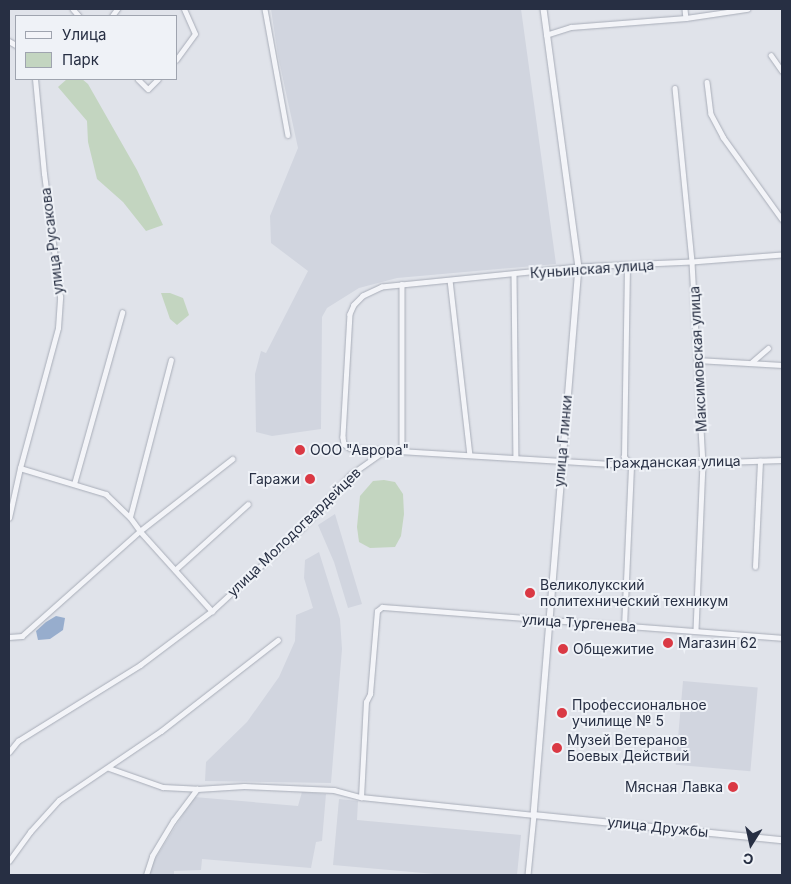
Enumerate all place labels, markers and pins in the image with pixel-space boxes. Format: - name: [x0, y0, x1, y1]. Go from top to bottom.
- place label: ООО "Аврора": [310, 442, 409, 458]
- marker: ООО "Аврора": [294, 444, 306, 456]
- place label: Гаражи: [249, 471, 300, 487]
- marker: Гаражи: [304, 473, 316, 485]
- place label: Великолукский политехнический техникум: [540, 577, 728, 610]
- marker: Великолукский политехнический техникум: [524, 587, 536, 599]
- place label: Магазин 62: [678, 635, 757, 651]
- marker: Магазин 62: [662, 637, 674, 649]
- place label: Общежитие: [573, 641, 654, 657]
- marker: Общежитие: [557, 643, 569, 655]
- place label: Профессиональное училище № 5: [572, 697, 707, 730]
- marker: Профессиональное училище № 5: [556, 707, 568, 719]
- place label: Музей Ветеранов Боевых Действий: [567, 732, 690, 764]
- marker: Музей Ветеранов Боевых Действий: [551, 742, 563, 754]
- place label: Мясная Лавка: [625, 779, 723, 795]
- marker: Мясная Лавка: [727, 781, 739, 793]

